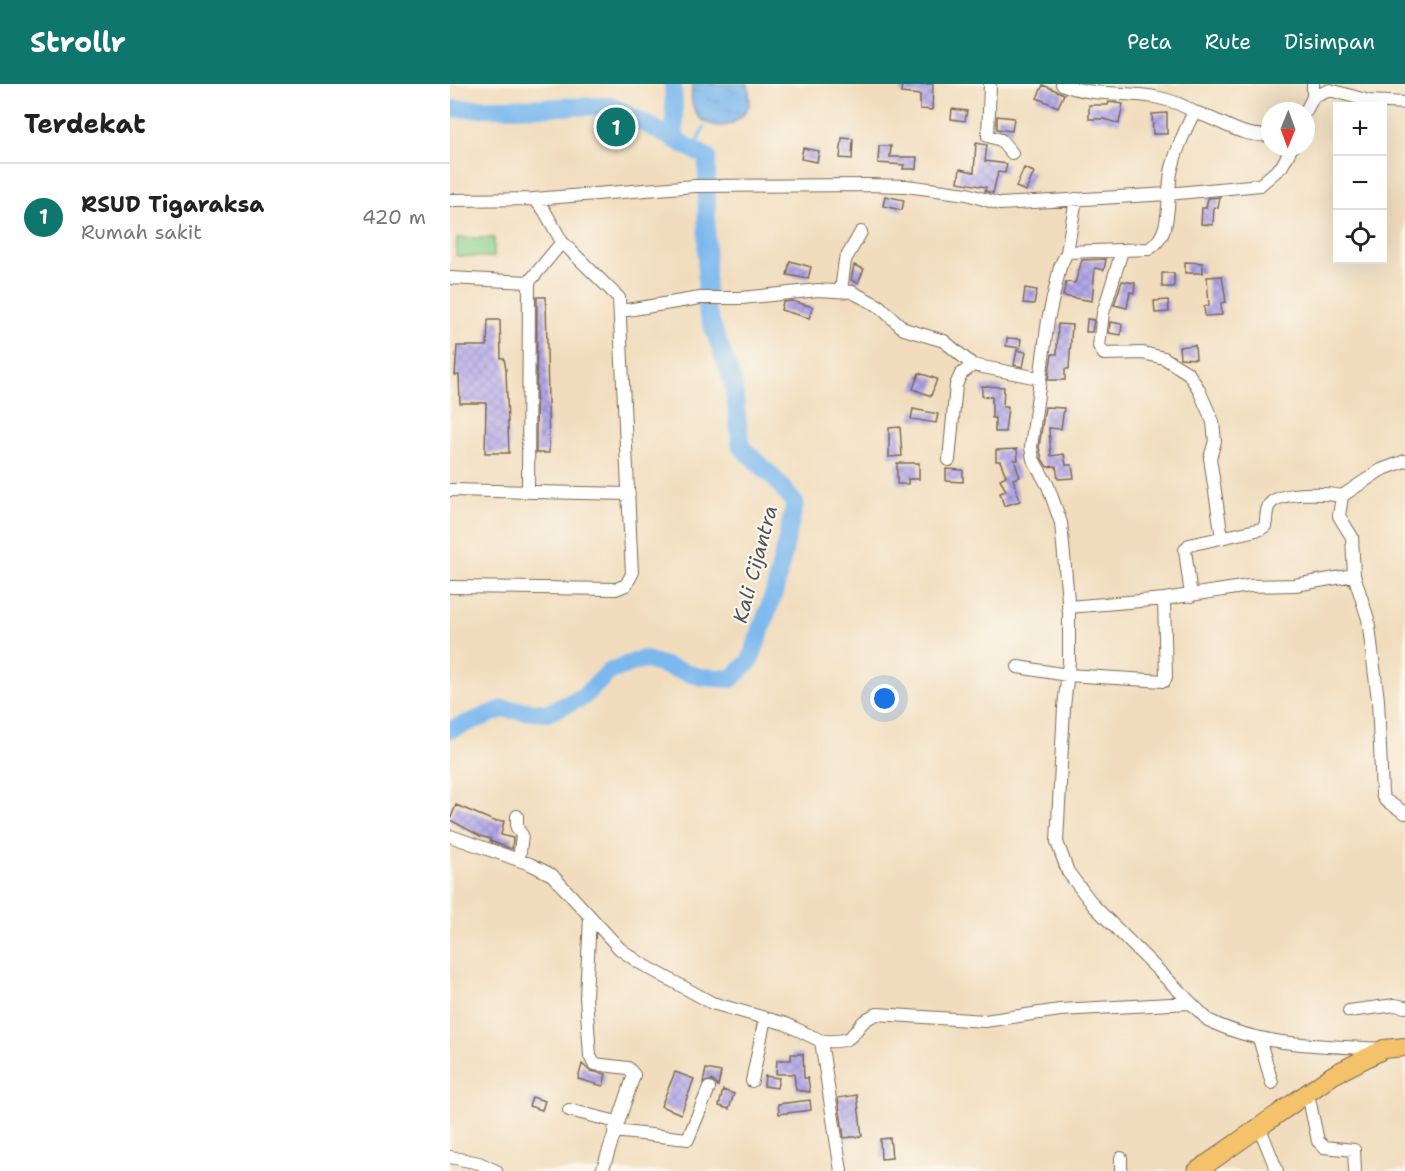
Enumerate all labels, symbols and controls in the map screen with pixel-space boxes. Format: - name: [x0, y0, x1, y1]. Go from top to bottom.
- text: Strollr: [30, 23, 126, 61]
- text: Peta: [1127, 28, 1172, 56]
- text: Rute: [1205, 28, 1251, 56]
- text: Disimpan: [1284, 28, 1375, 56]
- north arrow: [1261, 102, 1315, 156]
- map controls: [1333, 102, 1387, 264]
- button: +: [1333, 102, 1387, 156]
- pin: 1: [596, 104, 636, 150]
- text: Terdekat: [24, 106, 146, 141]
- button: −: [1333, 156, 1387, 210]
- text: RSUD Tigaraksa: [81, 190, 264, 219]
- text: 1: [39, 204, 48, 230]
- text: 420 m: [362, 204, 426, 230]
- button: locate: [1333, 210, 1387, 264]
- text: Rumah sakit: [81, 219, 202, 245]
- water label: Kali Cijantra: [727, 502, 783, 626]
- your location: [870, 684, 899, 713]

